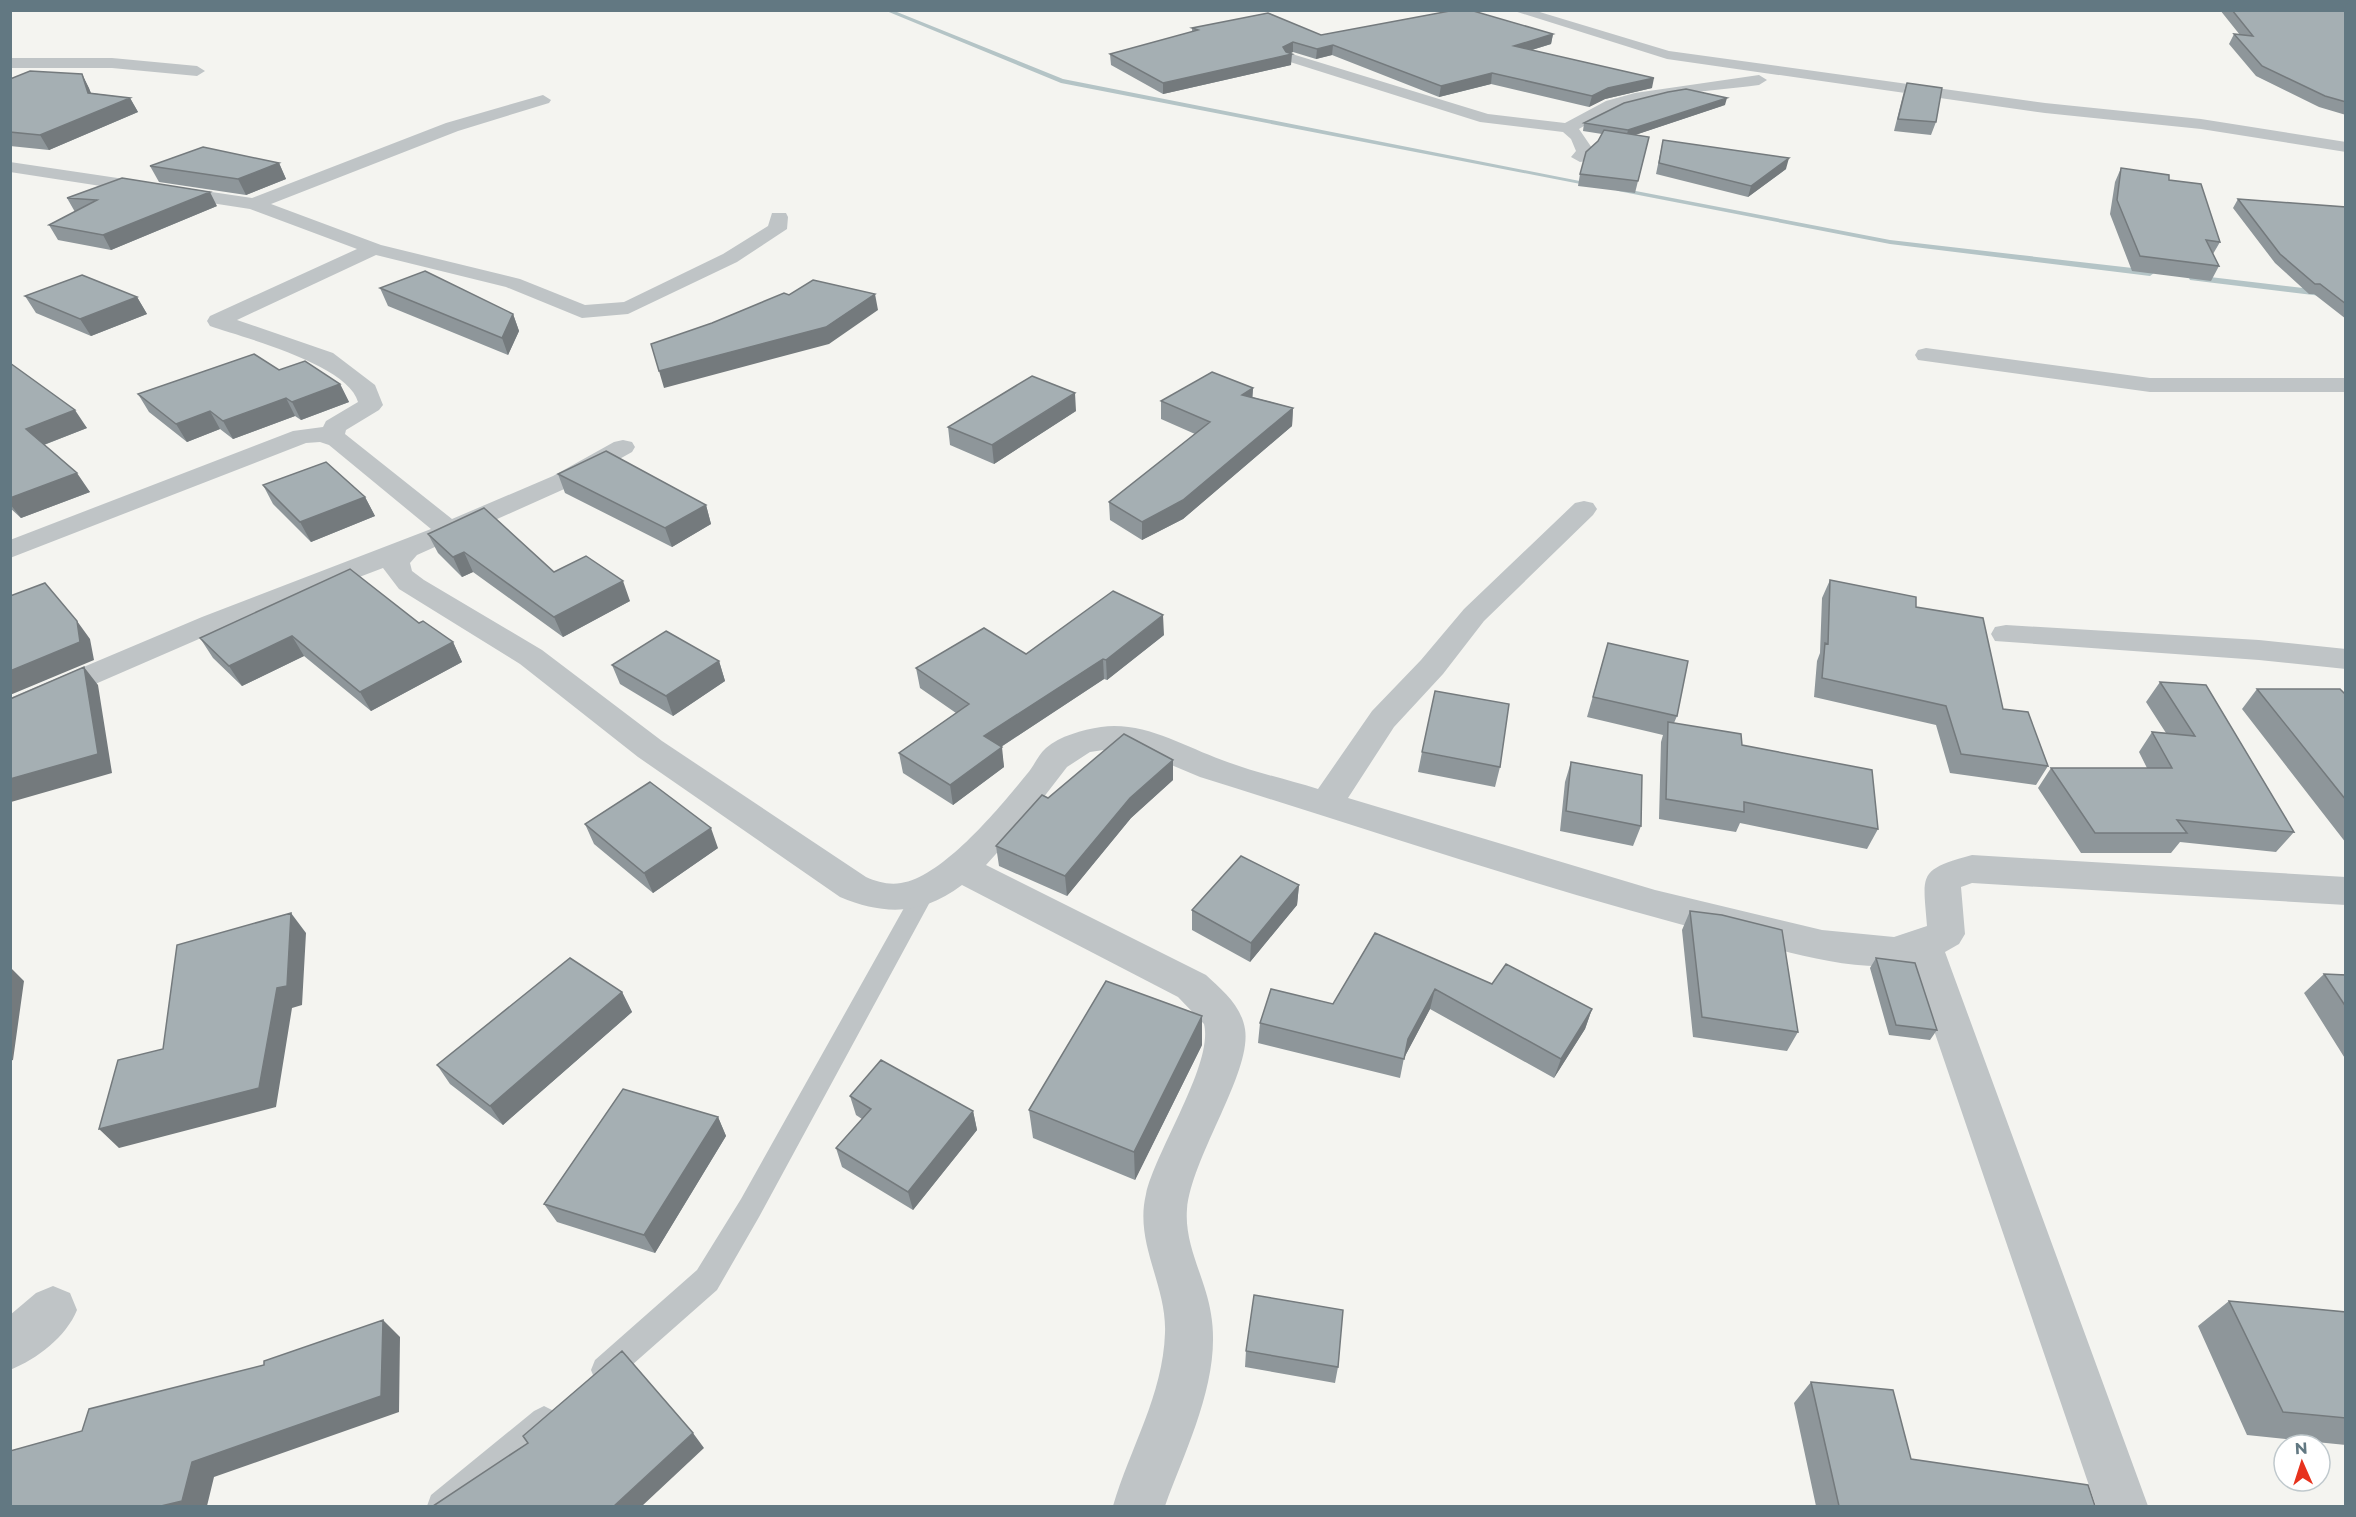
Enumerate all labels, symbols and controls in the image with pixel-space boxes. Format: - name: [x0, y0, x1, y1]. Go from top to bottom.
- north arrow: [2272, 1433, 2332, 1493]
- text: N: [2294, 1439, 2308, 1458]

